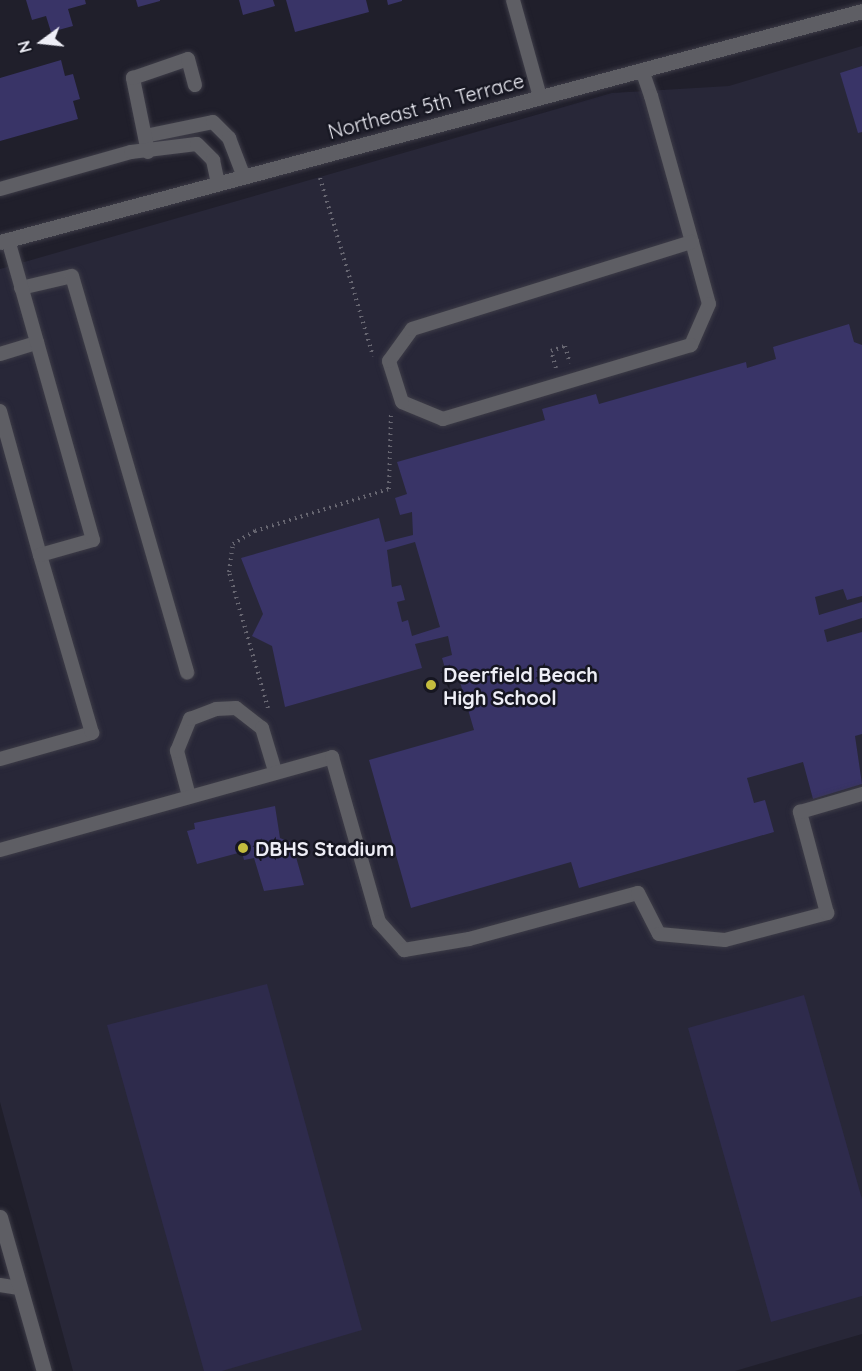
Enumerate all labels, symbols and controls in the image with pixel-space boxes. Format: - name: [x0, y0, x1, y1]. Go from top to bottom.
- north arrow: [12, 12, 72, 72]
- text: N: [13, 38, 36, 55]
- street label: Northeast 5th Terrace: [325, 68, 527, 144]
- place label: Deerfield Beach High School: [443, 662, 598, 709]
- marker: Deerfield Beach High School: [424, 678, 438, 692]
- place label: DBHS Stadium: [255, 836, 394, 860]
- marker: DBHS Stadium: [236, 841, 250, 855]

